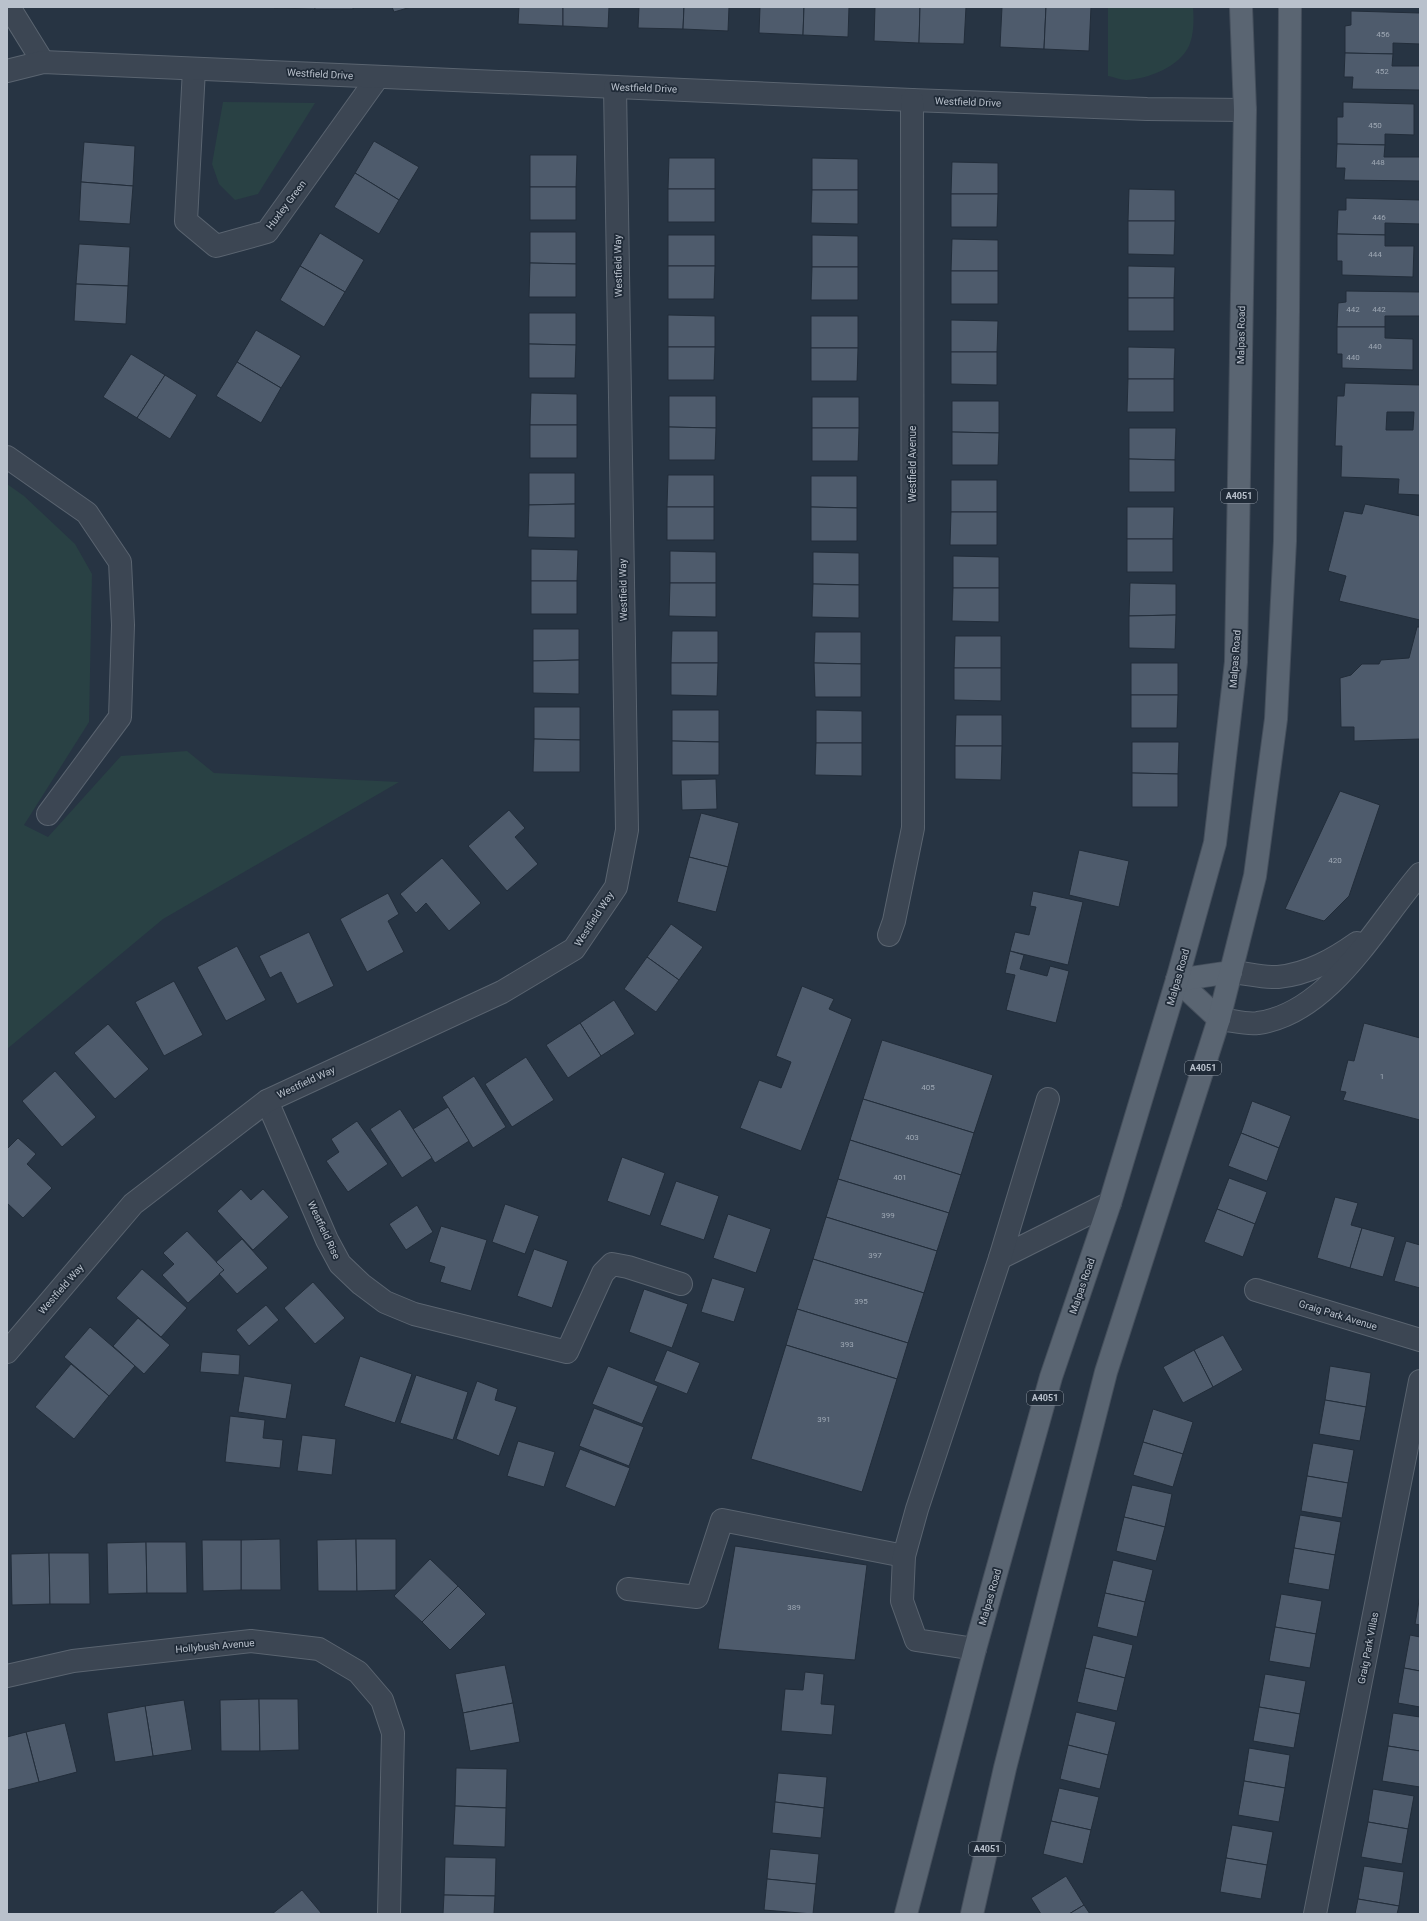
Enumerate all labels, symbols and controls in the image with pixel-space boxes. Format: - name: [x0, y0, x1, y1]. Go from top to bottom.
- house number: 456: [1376, 30, 1390, 39]
- street label: Westfield Drive: [287, 67, 353, 81]
- house number: 452: [1375, 67, 1389, 76]
- street label: Westfield Drive: [611, 81, 677, 95]
- street label: Westfield Drive: [935, 95, 1001, 109]
- house number: 450: [1368, 121, 1382, 130]
- house number: 448: [1371, 158, 1385, 167]
- street label: Huxley Green: [264, 178, 308, 232]
- house number: 446: [1372, 213, 1386, 222]
- street label: Westfield Way: [612, 234, 624, 297]
- house number: 444: [1368, 250, 1382, 259]
- house number: 442: [1346, 305, 1360, 314]
- house number: 442: [1372, 305, 1386, 314]
- street label: Malpas Road: [1235, 306, 1247, 364]
- house number: 440: [1368, 342, 1382, 351]
- house number: 440: [1346, 353, 1360, 362]
- street label: Westfield Avenue: [907, 426, 918, 502]
- road number: A4051: [1221, 489, 1257, 503]
- street label: Westfield Way: [617, 558, 629, 621]
- street label: Malpas Road: [1227, 630, 1243, 688]
- house number: 420: [1328, 856, 1342, 865]
- street label: Westfield Way: [572, 890, 616, 948]
- street label: Malpas Road: [1165, 947, 1191, 1007]
- road number: A4051: [1185, 1061, 1221, 1075]
- street label: Westfield Way: [275, 1064, 337, 1100]
- house number: 1: [1380, 1072, 1384, 1081]
- house number: 405: [921, 1083, 935, 1092]
- house number: 403: [905, 1133, 919, 1142]
- house number: 401: [893, 1173, 907, 1182]
- street label: Westfield Rise: [306, 1199, 342, 1261]
- house number: 399: [881, 1211, 895, 1220]
- house number: 397: [868, 1251, 882, 1260]
- street label: Malpas Road: [1067, 1257, 1097, 1315]
- street label: Westfield Way: [36, 1262, 86, 1316]
- house number: 395: [854, 1297, 868, 1306]
- street label: Graig Park Avenue: [1298, 1298, 1378, 1332]
- house number: 393: [840, 1340, 854, 1349]
- road number: A4051: [1027, 1391, 1063, 1405]
- house number: 391: [817, 1415, 831, 1424]
- street label: Malpas Road: [977, 1567, 1003, 1627]
- house number: 389: [787, 1603, 801, 1612]
- street label: Graig Park Villas: [1356, 1611, 1380, 1685]
- street label: Hollybush Avenue: [175, 1637, 255, 1655]
- road number: A4051: [969, 1842, 1005, 1856]

